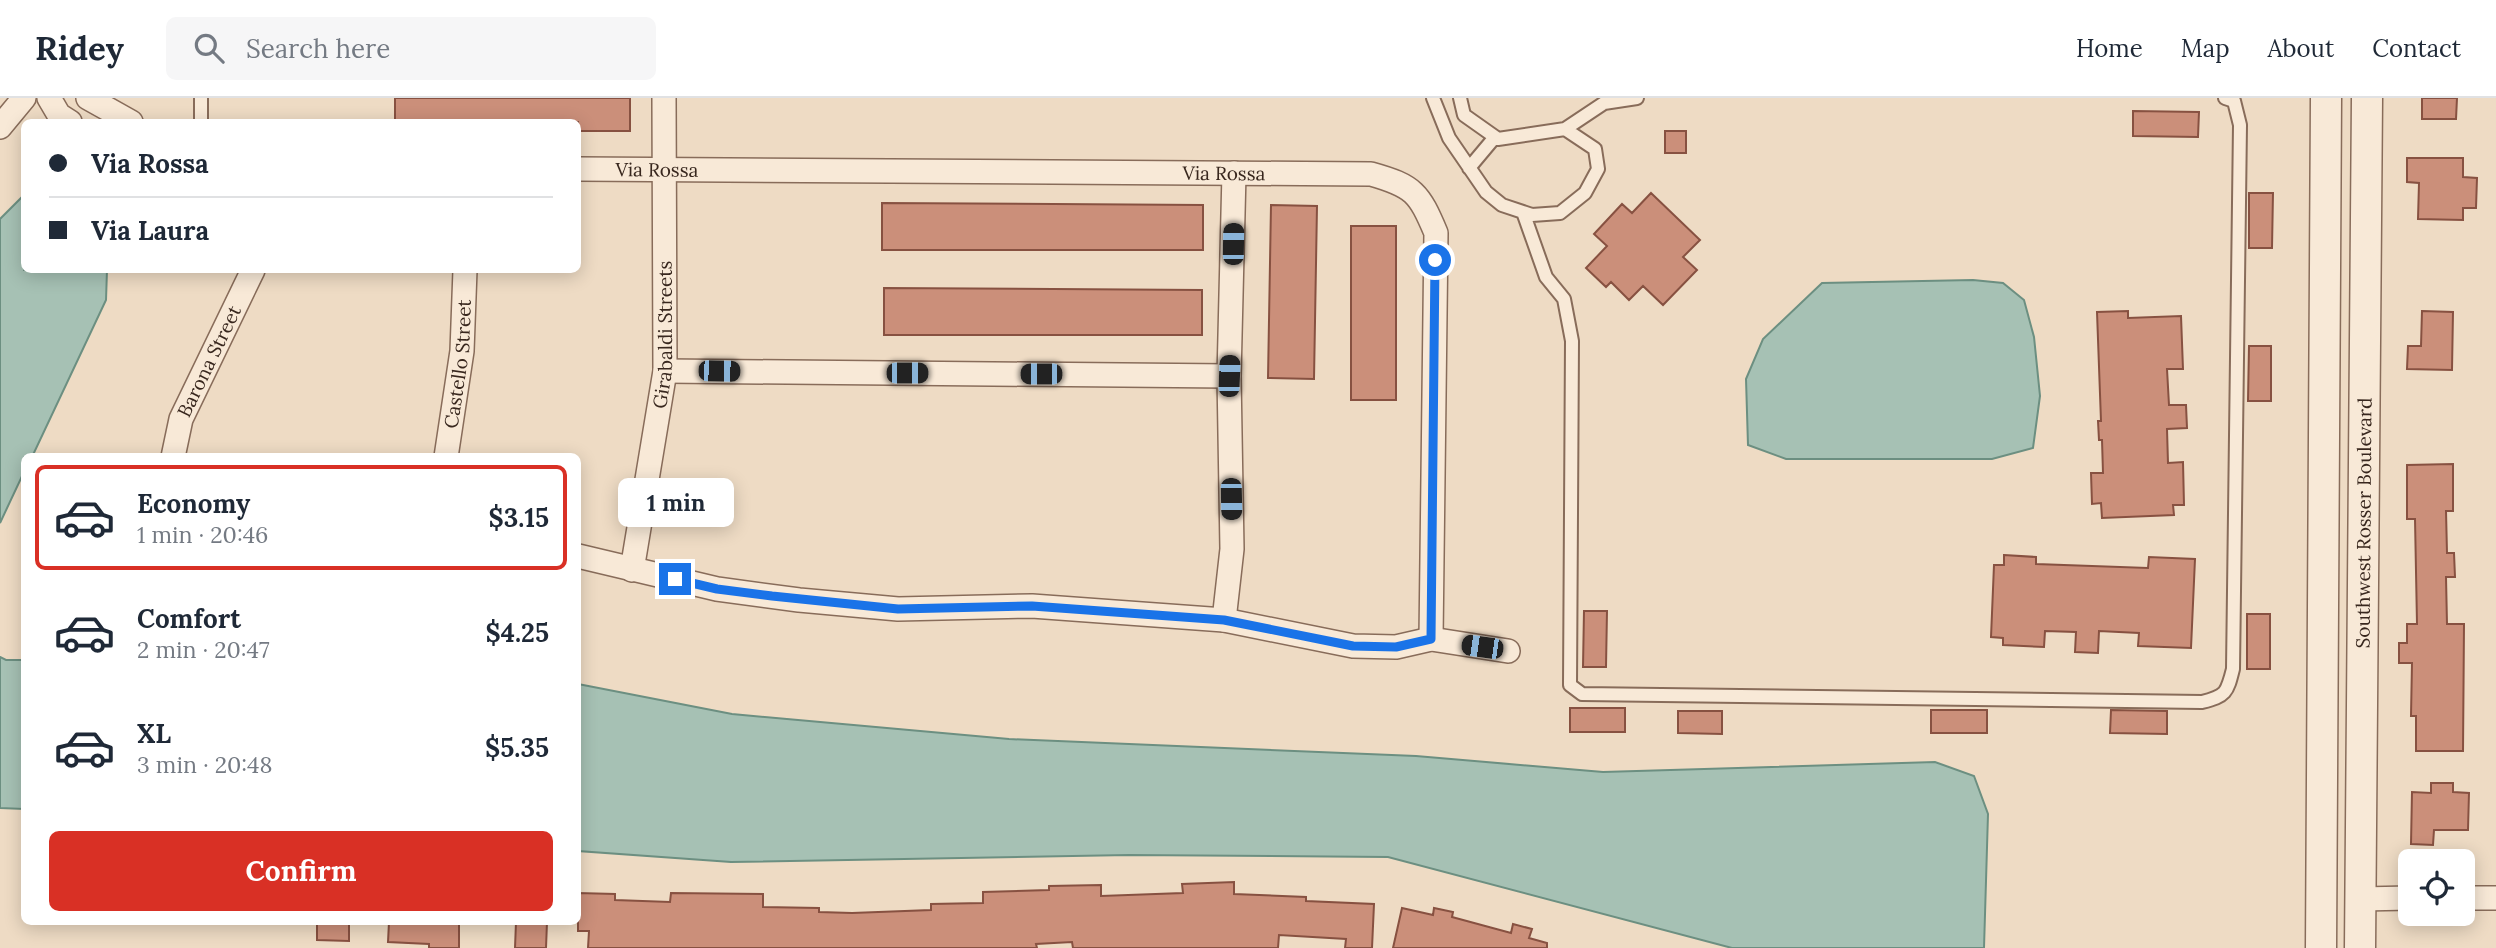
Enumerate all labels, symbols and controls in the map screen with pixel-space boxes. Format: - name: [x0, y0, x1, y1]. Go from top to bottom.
- search box: [166, 17, 656, 80]
- text: Ridey: [35, 27, 124, 69]
- icon: search: [190, 29, 228, 67]
- text: Search here: [246, 32, 390, 65]
- text: Home: [2076, 33, 2143, 64]
- text: Map: [2181, 33, 2230, 64]
- text: About: [2268, 33, 2334, 64]
- text: Contact: [2372, 33, 2461, 64]
- text: Via Rossa: [91, 147, 209, 180]
- street label: Via Rossa: [615, 157, 699, 182]
- street label: Via Rossa: [1182, 161, 1266, 185]
- text: Via Laura: [91, 214, 209, 247]
- car: [1223, 223, 1244, 265]
- route start: [1419, 244, 1451, 276]
- street label: Girabaldi Streets: [647, 260, 677, 410]
- street label: Castello Street: [438, 298, 476, 430]
- street label: Barona Street: [172, 301, 246, 421]
- car: [1218, 355, 1241, 397]
- car: [698, 360, 741, 382]
- car: [887, 363, 929, 384]
- car: [1021, 364, 1063, 385]
- street label: Southwest Rosser Boulevard: [2350, 397, 2377, 649]
- callout: 1 min: [617, 477, 733, 526]
- car: [1221, 478, 1242, 520]
- icon: car: [53, 486, 116, 549]
- text: Economy: [137, 487, 250, 520]
- text: 1 min: [647, 488, 705, 517]
- text: $3.15: [488, 501, 549, 534]
- text: 1 min · 20:46: [137, 520, 268, 549]
- route end: [659, 563, 691, 595]
- icon: car: [53, 601, 116, 664]
- text: Comfort: [137, 602, 241, 635]
- text: $4.25: [486, 616, 549, 649]
- car: [1460, 634, 1505, 660]
- text: 2 min · 20:47: [137, 635, 270, 664]
- icon: car: [53, 716, 116, 779]
- text: XL: [137, 717, 171, 750]
- text: $5.35: [485, 731, 549, 764]
- text: 3 min · 20:48: [137, 750, 272, 779]
- button: Confirm: [49, 831, 553, 911]
- map controls: [2398, 849, 2475, 926]
- button: locate: [2398, 849, 2475, 926]

